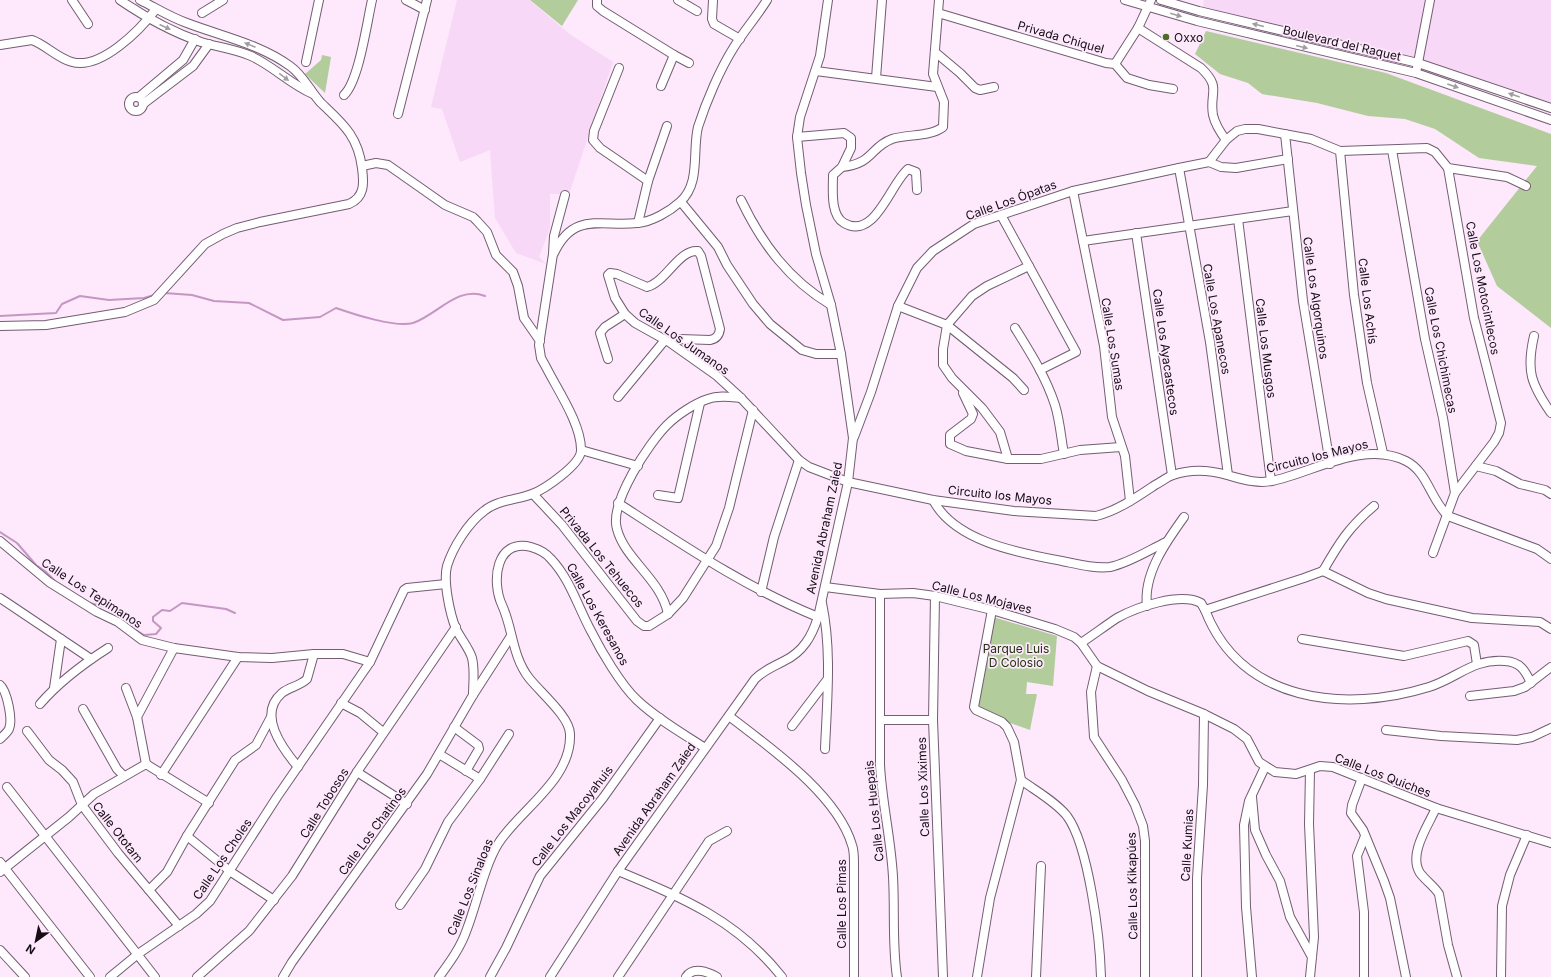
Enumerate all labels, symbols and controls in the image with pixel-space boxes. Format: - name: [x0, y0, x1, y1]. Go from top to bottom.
- one-way arrow: [1169, 12, 1182, 18]
- street label: Privada Chiquel: [1016, 17, 1106, 57]
- one-way arrow: [1252, 22, 1264, 28]
- street label: Boulevard del Raquet: [1282, 22, 1403, 64]
- one-way arrow: [160, 24, 172, 30]
- place label: Oxxo: [1174, 30, 1203, 45]
- marker: Oxxo: [1161, 32, 1171, 42]
- one-way arrow: [244, 42, 255, 48]
- one-way arrow: [1295, 44, 1308, 50]
- one-way arrow: [278, 73, 289, 81]
- one-way arrow: [1447, 83, 1459, 89]
- one-way arrow: [1508, 92, 1520, 98]
- street label: Calle Los Ópatas: [963, 177, 1059, 223]
- street label: Calle Los Motocintlecos: [1463, 220, 1503, 356]
- street label: Calle Los Algorquinos: [1300, 236, 1332, 360]
- street label: Calle Los Achís: [1355, 257, 1381, 345]
- street label: Calle Los Apanecos: [1200, 262, 1234, 376]
- street label: Calle Los Chichimecas: [1421, 285, 1461, 415]
- street label: Calle Los Ayacastecos: [1150, 288, 1182, 416]
- street label: Calle Los Sumas: [1098, 297, 1128, 391]
- street label: Calle Los Musgos: [1252, 297, 1280, 399]
- street label: Calle Los Jumanos: [636, 304, 732, 378]
- street label: Circuito los Mayos: [1264, 436, 1370, 476]
- street label: Avenida Abraham Zaied: [803, 461, 845, 595]
- street label: Circuito los Mayos: [947, 482, 1053, 508]
- street label: Privada Los Tehuecos: [557, 504, 647, 610]
- street label: Calle Los Tepimanos: [39, 555, 145, 631]
- street label: Calle Los Keresanos: [564, 560, 632, 668]
- street label: Calle Los Mojaves: [930, 577, 1034, 617]
- park label: Parque Luis D Colosio: [983, 641, 1049, 670]
- street label: Calle Los Xiximes: [914, 737, 932, 837]
- street label: Avenida Abraham Zaied: [609, 740, 699, 858]
- street label: Calle Los Quiches: [1333, 750, 1433, 800]
- street label: Calle Los Huepais: [861, 760, 887, 862]
- street label: Calle Los Macoyahuis: [528, 763, 616, 869]
- street label: Calle Tobosos: [296, 765, 352, 841]
- street label: Calle Los Chatinos: [335, 784, 409, 878]
- street label: Calle Ototam: [90, 799, 146, 865]
- street label: Calle Kumias: [1178, 808, 1196, 882]
- street label: Calle Los Choles: [189, 816, 255, 902]
- street label: Calle Los Kikapúes: [1124, 832, 1140, 940]
- street label: Calle Los Sinaloas: [444, 836, 496, 938]
- street label: Calle Los Pimas: [834, 859, 849, 949]
- north arrow: [16, 921, 56, 961]
- text: N: [23, 941, 38, 958]

